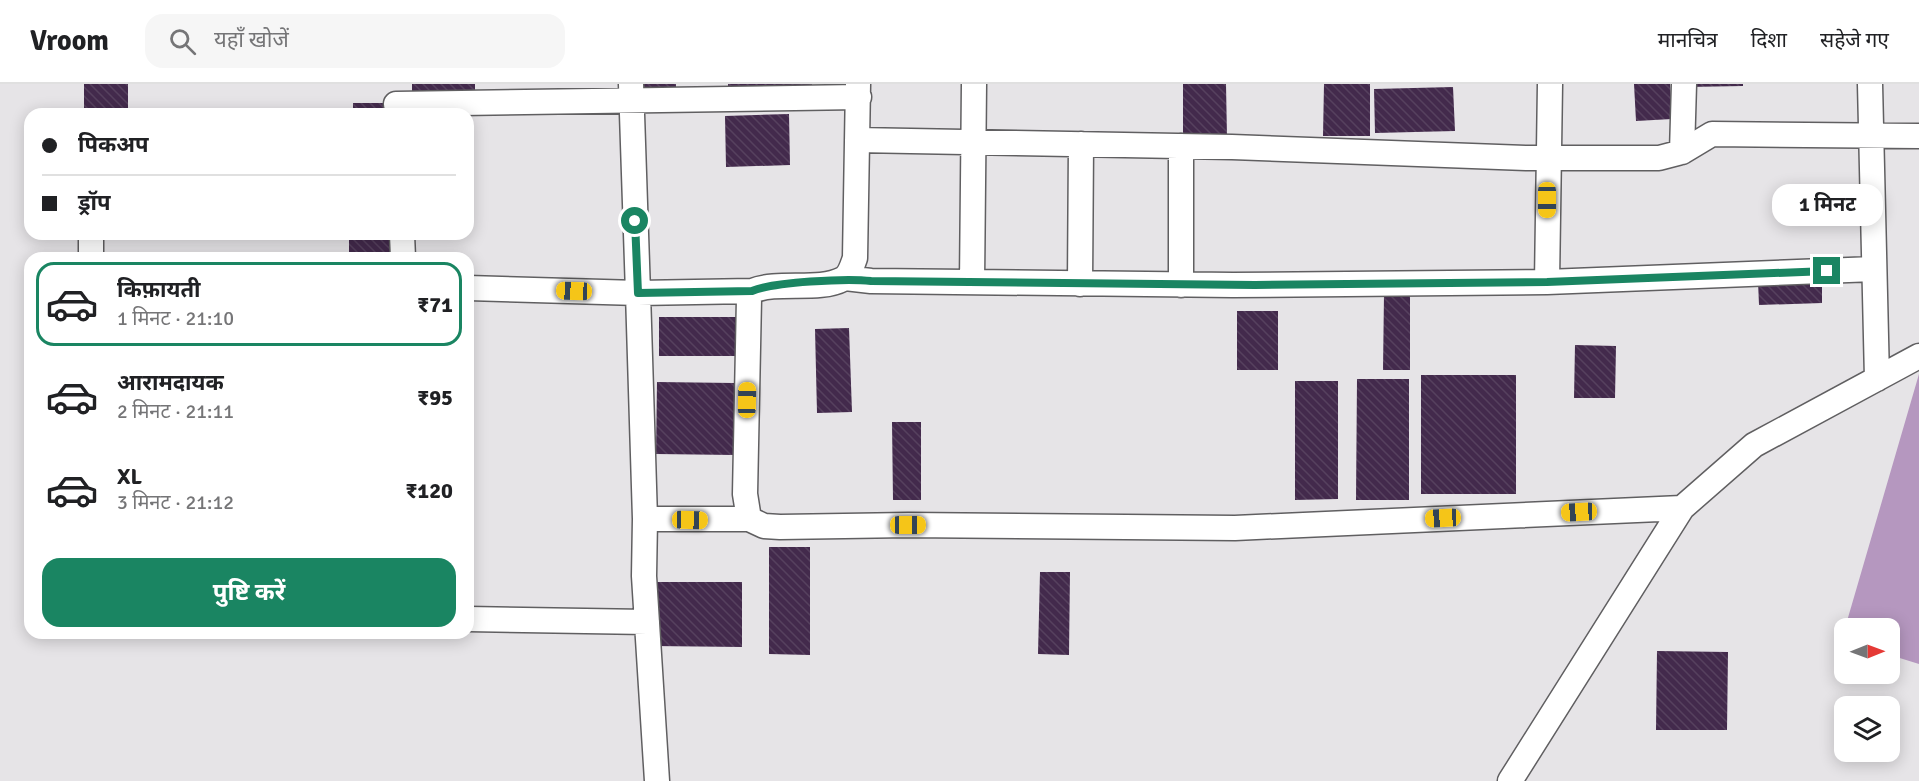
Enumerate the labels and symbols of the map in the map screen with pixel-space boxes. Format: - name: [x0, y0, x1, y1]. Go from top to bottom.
- car: [1538, 182, 1556, 218]
- callout: 1 मिनट: [1772, 184, 1882, 226]
- route start: [621, 207, 648, 234]
- route end: [1813, 257, 1840, 284]
- car: [556, 281, 592, 301]
- car: [738, 382, 756, 418]
- car: [1561, 502, 1597, 522]
- car: [1425, 508, 1461, 528]
- car: [672, 511, 708, 529]
- car: [890, 516, 926, 534]
- north arrow: [1834, 618, 1900, 684]

